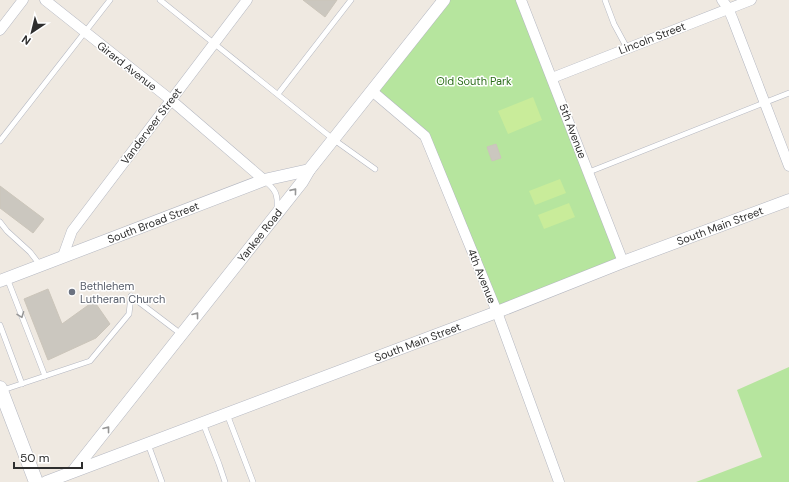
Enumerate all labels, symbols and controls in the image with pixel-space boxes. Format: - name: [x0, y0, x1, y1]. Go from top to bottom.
- north arrow: [12, 12, 52, 52]
- street label: Lincoln Street: [617, 19, 687, 57]
- text: N: [19, 32, 34, 48]
- street label: Girard Avenue: [94, 38, 160, 94]
- park label: Old South Park: [436, 74, 512, 88]
- street label: Vanderveer Street: [118, 85, 184, 167]
- street label: 5th Avenue: [556, 102, 590, 160]
- one-way arrow: [290, 189, 297, 196]
- street label: South Broad Street: [105, 199, 201, 246]
- street label: South Main Street: [675, 203, 765, 248]
- street label: Yankee Road: [234, 206, 285, 265]
- street label: 4th Avenue: [465, 247, 499, 305]
- place label: Bethlehem Lutheran Church: [80, 279, 165, 306]
- marker: Bethlehem Lutheran Church: [67, 287, 77, 297]
- one-way arrow: [17, 311, 25, 318]
- one-way arrow: [192, 313, 199, 320]
- street label: South Main Street: [372, 319, 463, 365]
- one-way arrow: [103, 426, 110, 433]
- scale bar: [14, 444, 82, 470]
- text: 50 m: [20, 450, 49, 466]

